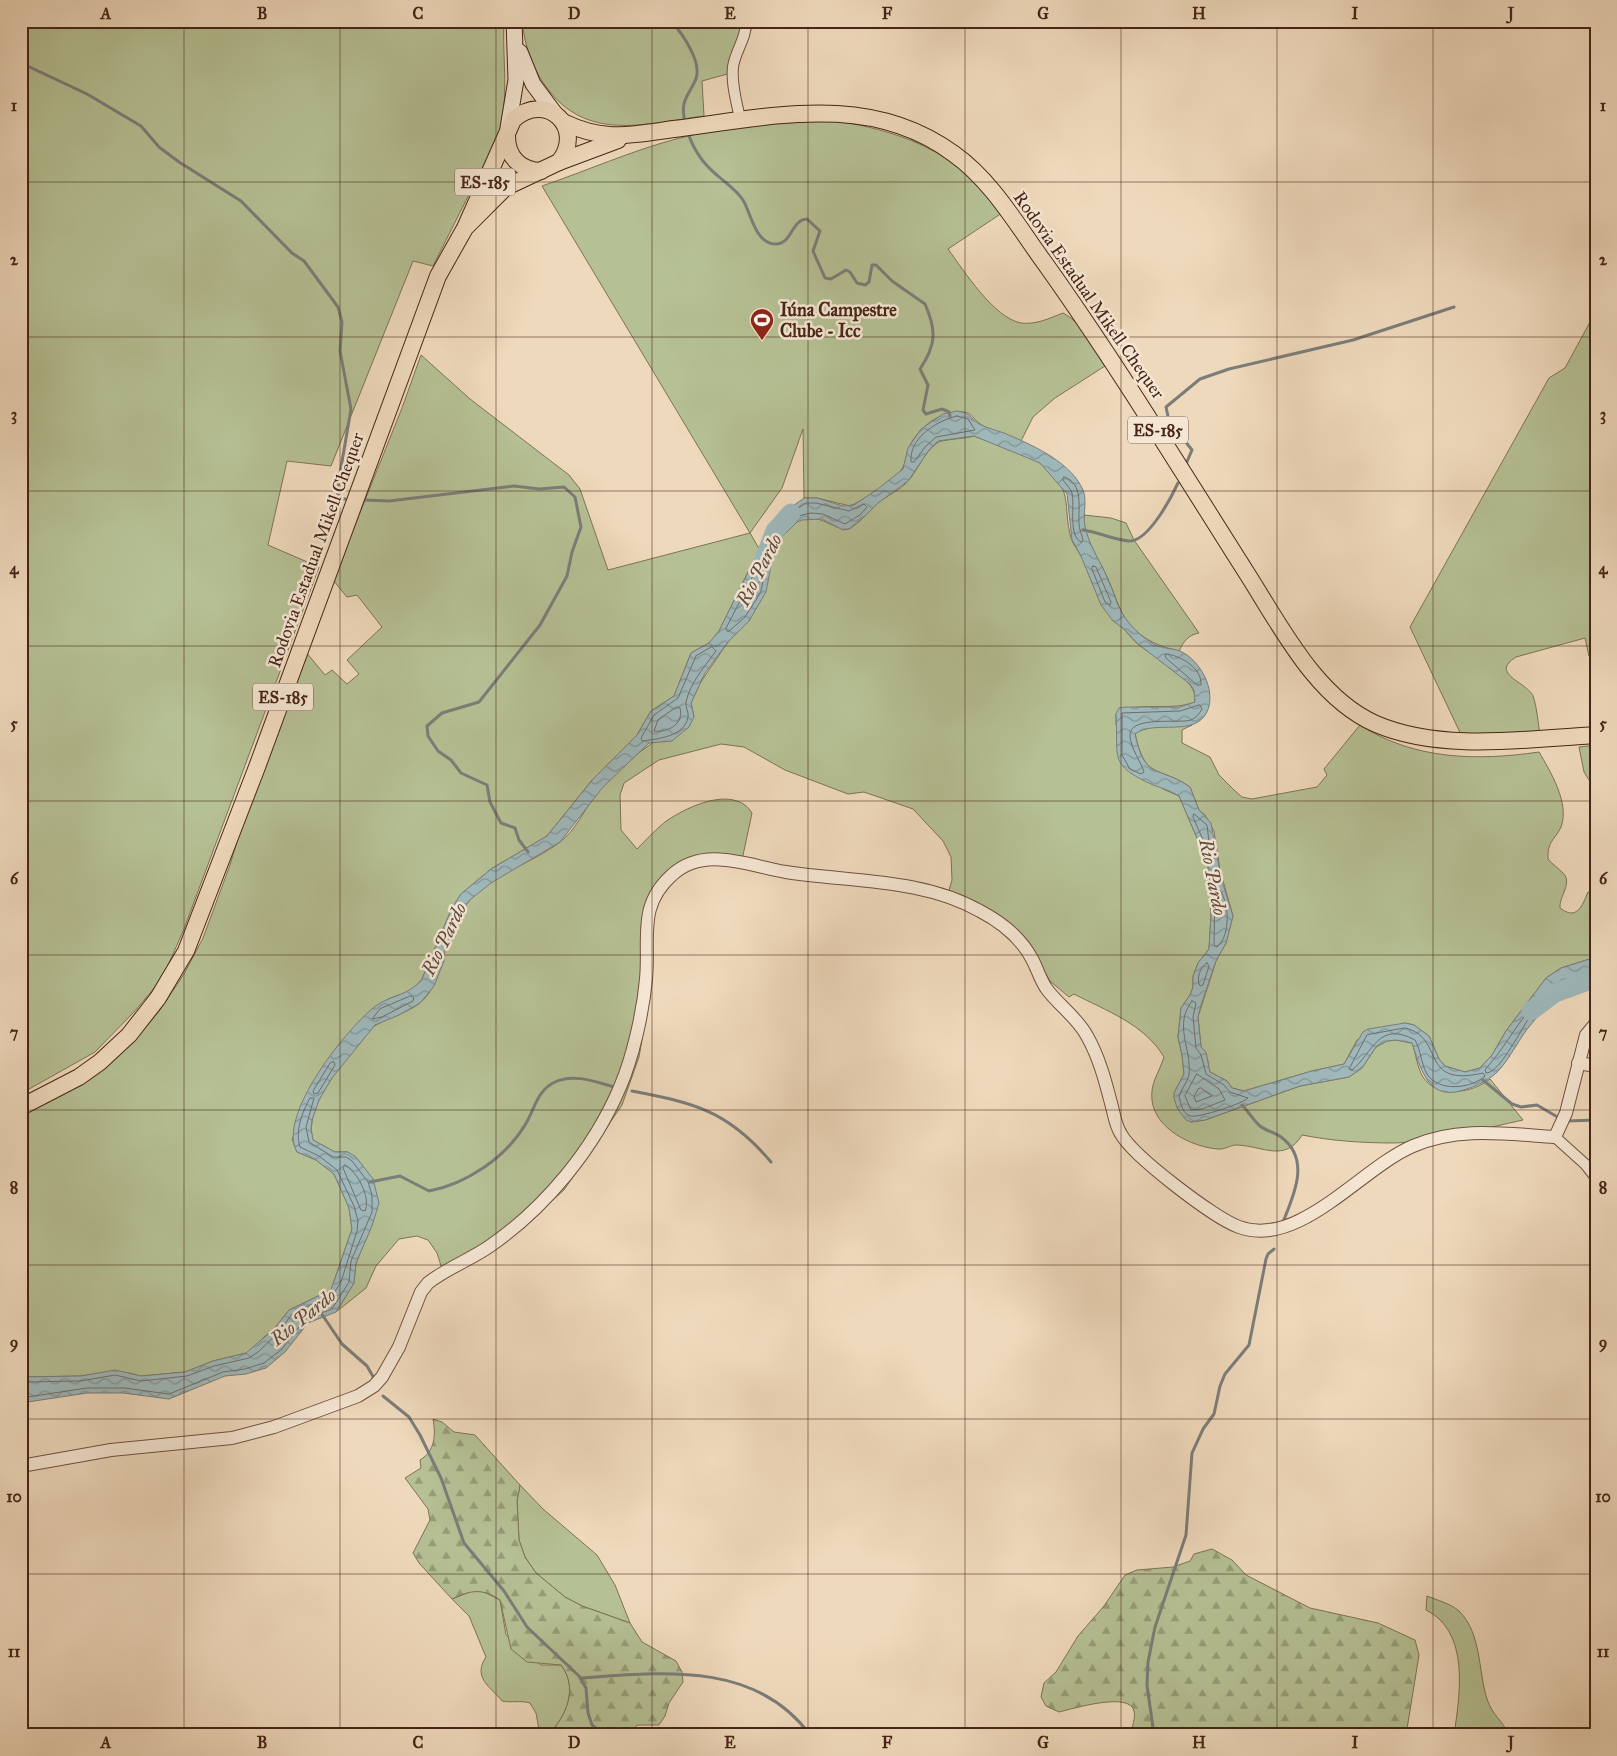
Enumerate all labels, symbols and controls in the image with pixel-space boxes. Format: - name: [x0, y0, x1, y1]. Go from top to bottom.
- text: A: [100, 4, 112, 23]
- text: B: [257, 4, 267, 23]
- text: C: [413, 4, 424, 23]
- text: D: [568, 4, 581, 23]
- text: E: [724, 4, 736, 23]
- text: F: [882, 4, 893, 23]
- text: G: [1037, 4, 1049, 23]
- text: H: [1192, 4, 1206, 23]
- text: I: [1352, 4, 1359, 23]
- text: J: [1506, 4, 1515, 24]
- text: 1: [11, 96, 18, 115]
- text: 1: [1600, 96, 1607, 115]
- road number: ES-185: [455, 168, 515, 196]
- street label: Rodovia Estadual Mikell Chequer: [1008, 187, 1169, 404]
- text: 2: [10, 250, 19, 269]
- text: 2: [1599, 250, 1608, 269]
- place label: Iúna Campestre Clube - Icc: [780, 299, 897, 342]
- sports icon: Iúna Campestre Clube - Icc: [749, 307, 775, 341]
- text: 3: [11, 405, 17, 425]
- text: 3: [1600, 405, 1606, 425]
- road number: ES-185: [1128, 416, 1188, 444]
- street label: Rodovia Estadual Mikell Chequer: [263, 429, 370, 671]
- water label: Rio Pardo: [731, 530, 787, 611]
- text: 4: [10, 559, 20, 579]
- text: 4: [1599, 559, 1609, 579]
- road number: ES-185: [253, 684, 313, 710]
- text: 5: [10, 714, 18, 733]
- text: 5: [1599, 714, 1607, 733]
- water label: Rio Pardo: [1194, 836, 1232, 917]
- text: 6: [10, 869, 19, 888]
- text: 6: [1599, 869, 1608, 888]
- water label: Rio Pardo: [416, 899, 471, 980]
- text: 7: [10, 1023, 19, 1042]
- text: 7: [1599, 1023, 1608, 1042]
- text: 8: [10, 1178, 18, 1197]
- text: 8: [1599, 1178, 1607, 1197]
- water label: Rio Pardo: [265, 1284, 340, 1351]
- text: 9: [10, 1333, 18, 1353]
- text: 9: [1599, 1333, 1607, 1353]
- text: 10: [6, 1487, 22, 1506]
- text: 10: [1595, 1487, 1611, 1506]
- text: 11: [8, 1642, 21, 1661]
- text: 11: [1597, 1642, 1610, 1661]
- text: A: [100, 1733, 112, 1752]
- text: B: [257, 1733, 267, 1752]
- text: C: [413, 1733, 424, 1752]
- text: D: [568, 1733, 581, 1752]
- text: E: [724, 1733, 736, 1752]
- text: F: [882, 1733, 893, 1752]
- text: G: [1037, 1733, 1049, 1752]
- text: H: [1192, 1733, 1206, 1752]
- text: I: [1352, 1733, 1359, 1752]
- text: J: [1506, 1733, 1515, 1753]

